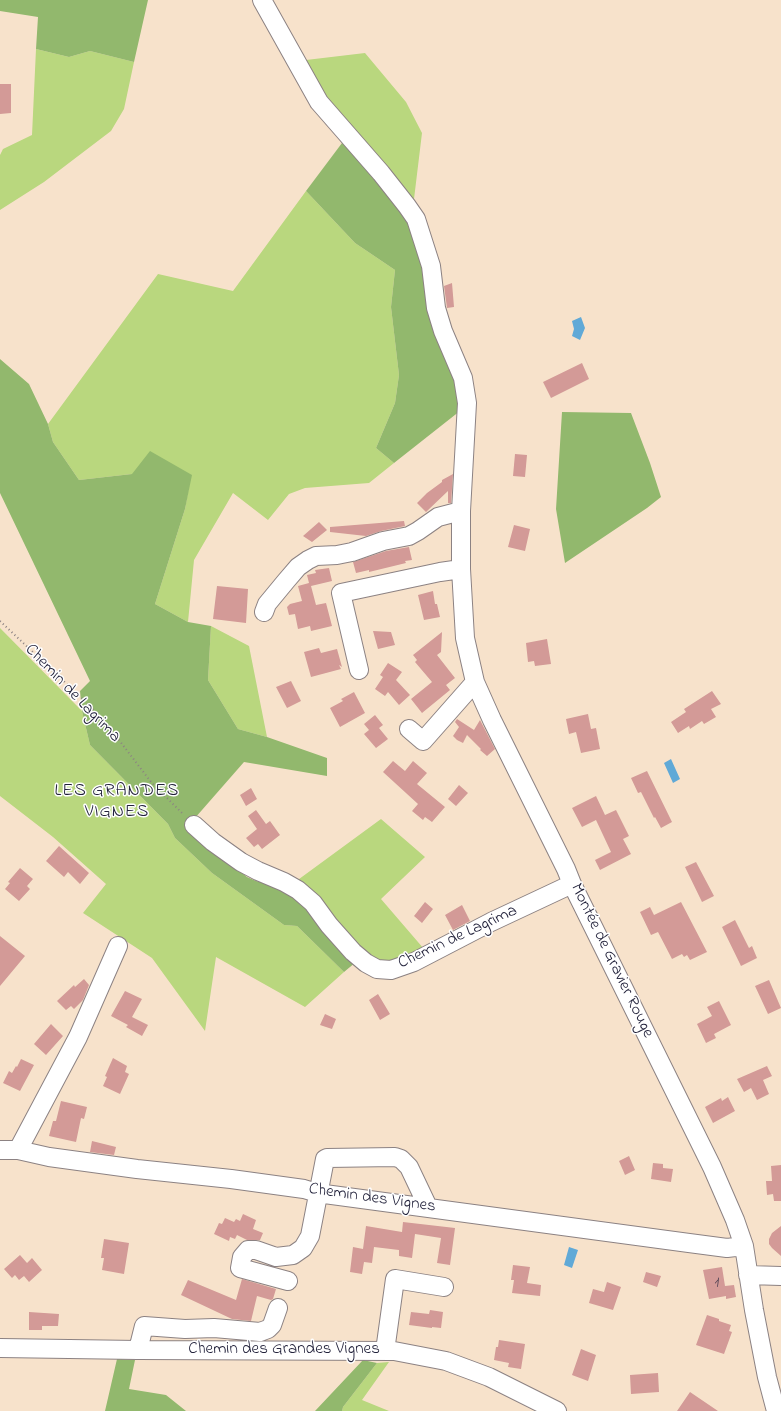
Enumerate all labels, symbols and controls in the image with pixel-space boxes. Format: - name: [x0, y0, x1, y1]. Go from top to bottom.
- street label: Chemin de Lagrima: [20, 640, 124, 748]
- district label: LES GRANDES VIGNES: [55, 781, 179, 824]
- street label: Montée de Gravier Rouge: [565, 880, 657, 1042]
- street label: Chemin de Lagrima: [395, 901, 521, 975]
- street label: Chemin des Vignes: [307, 1180, 437, 1218]
- house number: 1: [715, 1275, 719, 1293]
- street label: Chemin des Grandes Vignes: [188, 1340, 380, 1360]

